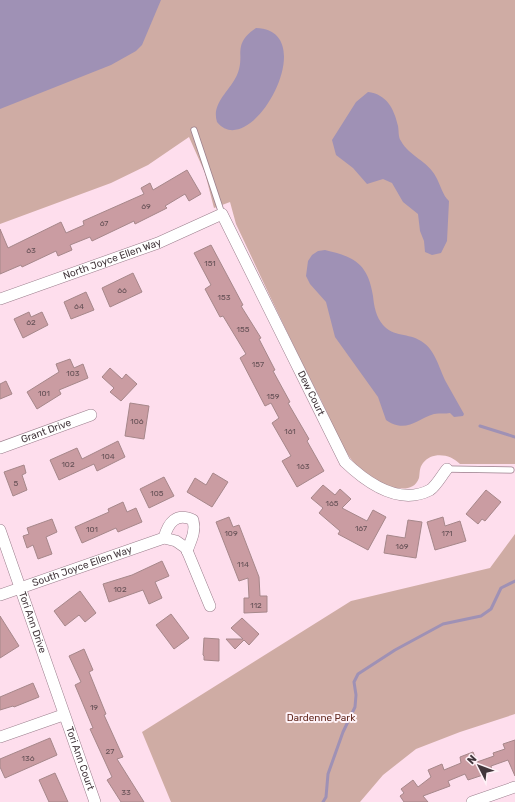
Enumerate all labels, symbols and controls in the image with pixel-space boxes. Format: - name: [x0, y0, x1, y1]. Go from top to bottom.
- house number: 69: [141, 202, 151, 211]
- house number: 67: [100, 219, 108, 228]
- street label: North Joyce Ellen Way: [61, 236, 164, 282]
- house number: 63: [26, 246, 36, 255]
- house number: 151: [204, 259, 216, 268]
- house number: 66: [117, 286, 127, 295]
- house number: 153: [218, 293, 231, 302]
- house number: 64: [74, 302, 84, 311]
- house number: 62: [26, 318, 36, 327]
- house number: 155: [237, 325, 250, 334]
- house number: 157: [252, 360, 264, 369]
- house number: 103: [66, 369, 80, 378]
- street label: Dew Court: [295, 369, 327, 418]
- house number: 101: [38, 389, 50, 398]
- house number: 159: [267, 392, 280, 401]
- street label: Grant Drive: [19, 417, 73, 446]
- house number: 106: [130, 417, 144, 426]
- house number: 161: [284, 427, 296, 436]
- house number: 104: [101, 452, 115, 461]
- house number: 102: [61, 460, 75, 469]
- house number: 163: [296, 462, 310, 471]
- house number: 5: [14, 479, 19, 488]
- house number: 105: [150, 489, 164, 498]
- house number: 165: [326, 499, 339, 508]
- house number: 167: [355, 524, 367, 533]
- house number: 101: [86, 525, 98, 534]
- house number: 109: [224, 529, 238, 538]
- house number: 171: [442, 529, 452, 538]
- house number: 169: [396, 542, 409, 551]
- street label: South Joyce Ellen Way: [31, 543, 134, 589]
- house number: 114: [237, 560, 249, 569]
- house number: 102: [113, 585, 127, 594]
- street label: Tori Ann Drive: [16, 590, 49, 655]
- house number: 112: [250, 601, 262, 610]
- house number: 19: [90, 703, 98, 712]
- park label: Dardenne Park: [287, 712, 356, 724]
- street label: Tori Ann Court: [63, 725, 96, 792]
- north arrow: [459, 746, 499, 786]
- house number: 27: [106, 747, 114, 756]
- text: N: [464, 752, 479, 767]
- house number: 136: [21, 754, 35, 763]
- house number: 33: [121, 788, 131, 797]

